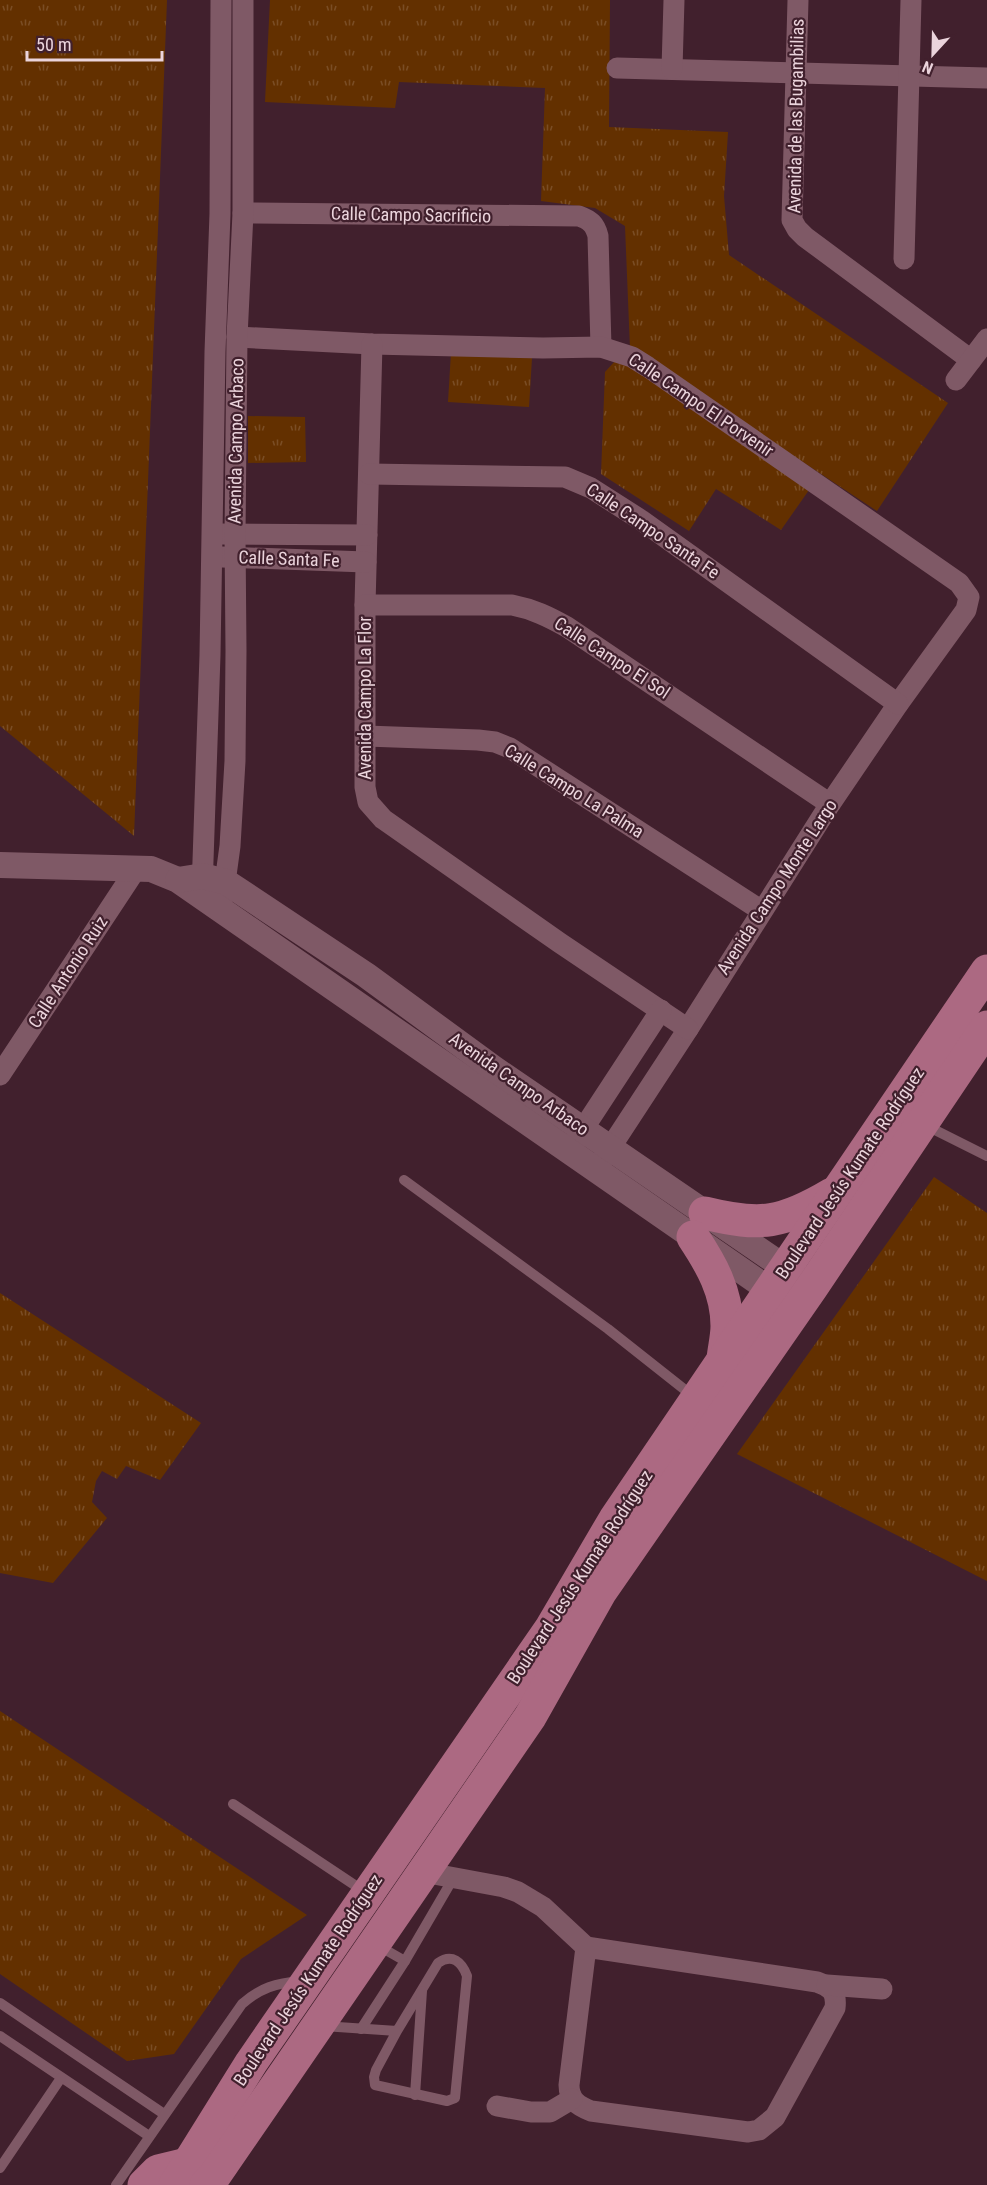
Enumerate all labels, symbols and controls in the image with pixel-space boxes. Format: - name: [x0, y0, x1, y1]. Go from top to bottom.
- street label: Avenida de las Bugambilias: [783, 18, 808, 214]
- scale bar: [27, 24, 162, 62]
- north arrow: [903, 24, 963, 84]
- text: 50 m: [36, 34, 71, 55]
- text: N: [919, 57, 936, 78]
- street label: Calle Campo Sacrificio: [331, 203, 491, 226]
- street label: Calle Campo El Porvenir: [625, 348, 778, 461]
- street label: Avenida Campo Arbaco: [224, 358, 247, 524]
- street label: Calle Campo Santa Fe: [583, 478, 724, 583]
- street label: Calle Santa Fe: [238, 546, 340, 571]
- street label: Calle Campo El Sol: [550, 612, 674, 703]
- street label: Avenida Campo La Flor: [354, 616, 375, 780]
- street label: Calle Campo La Palma: [501, 739, 648, 842]
- street label: Avenida Campo Monte Largo: [712, 795, 841, 978]
- street label: Calle Antonio Ruiz: [24, 912, 112, 1032]
- street label: Avenida Campo Arbaco: [445, 1027, 593, 1140]
- street label: Boulevard Jesús Kumate Rodríguez: [771, 1063, 928, 1282]
- street label: Boulevard Jesús Kumate Rodríguez: [503, 1466, 657, 1687]
- street label: Boulevard Jesús Kumate Rodríguez: [229, 1870, 386, 2089]

